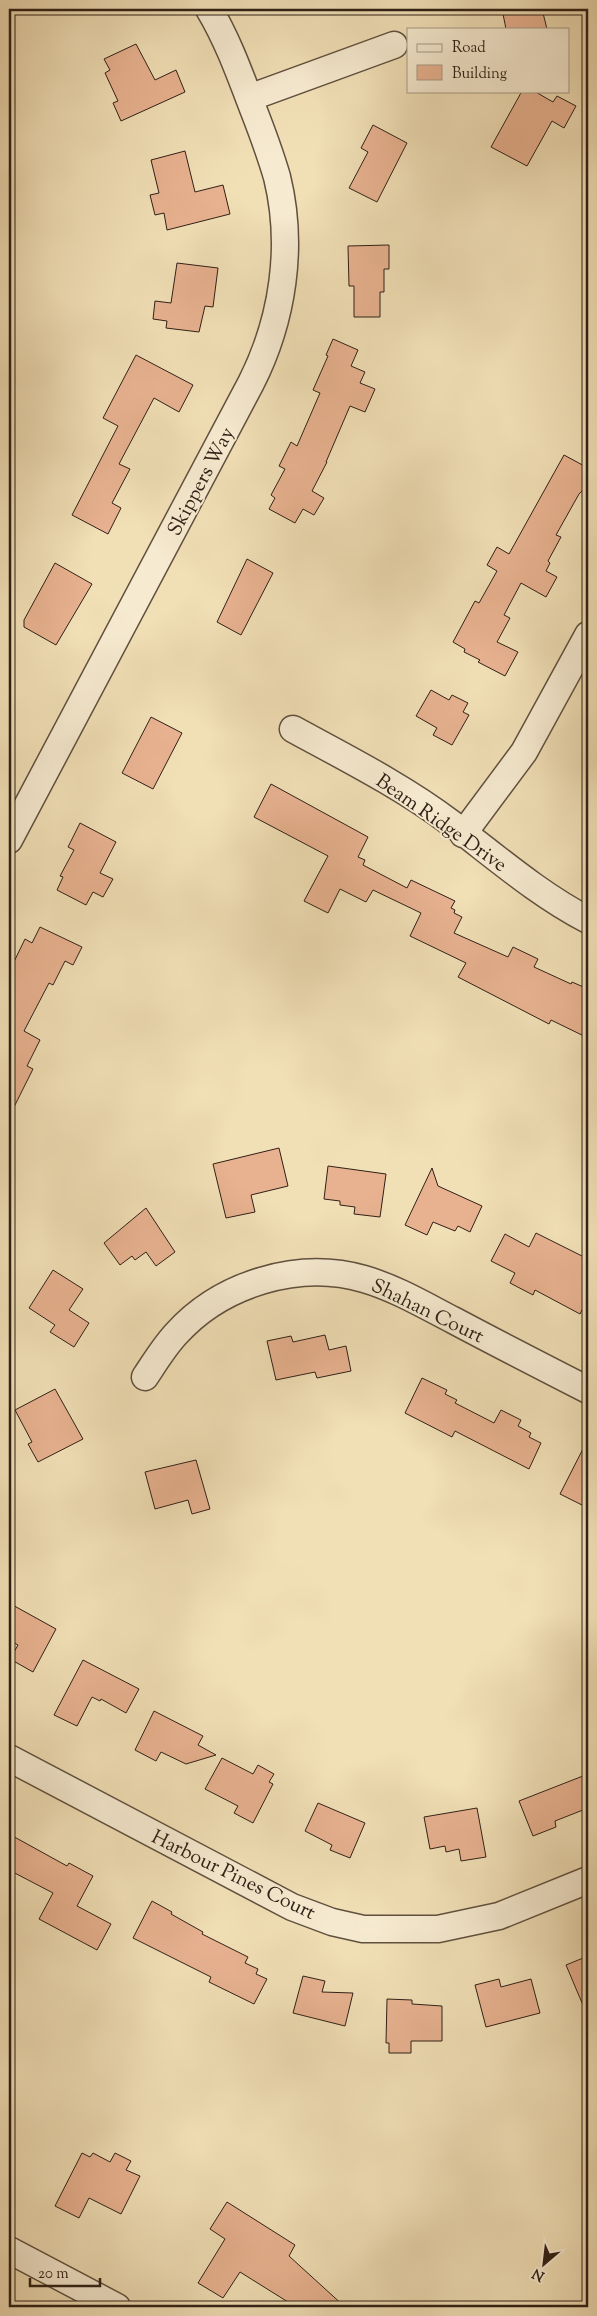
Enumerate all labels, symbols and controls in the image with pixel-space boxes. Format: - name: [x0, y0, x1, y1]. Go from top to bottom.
- legend: [407, 28, 570, 92]
- text: Road: [452, 38, 486, 59]
- text: Building: [452, 64, 507, 85]
- street label: Skippers Way: [161, 423, 243, 542]
- street label: Beam Ridge Drive: [369, 768, 512, 880]
- street label: Shahan Court: [366, 1272, 488, 1352]
- street label: Harbour Pines Court: [146, 1824, 320, 1929]
- north arrow: [520, 2238, 570, 2288]
- scale bar: [30, 2256, 100, 2288]
- text: N: [529, 2262, 548, 2285]
- text: 20 m: [38, 2264, 69, 2285]

